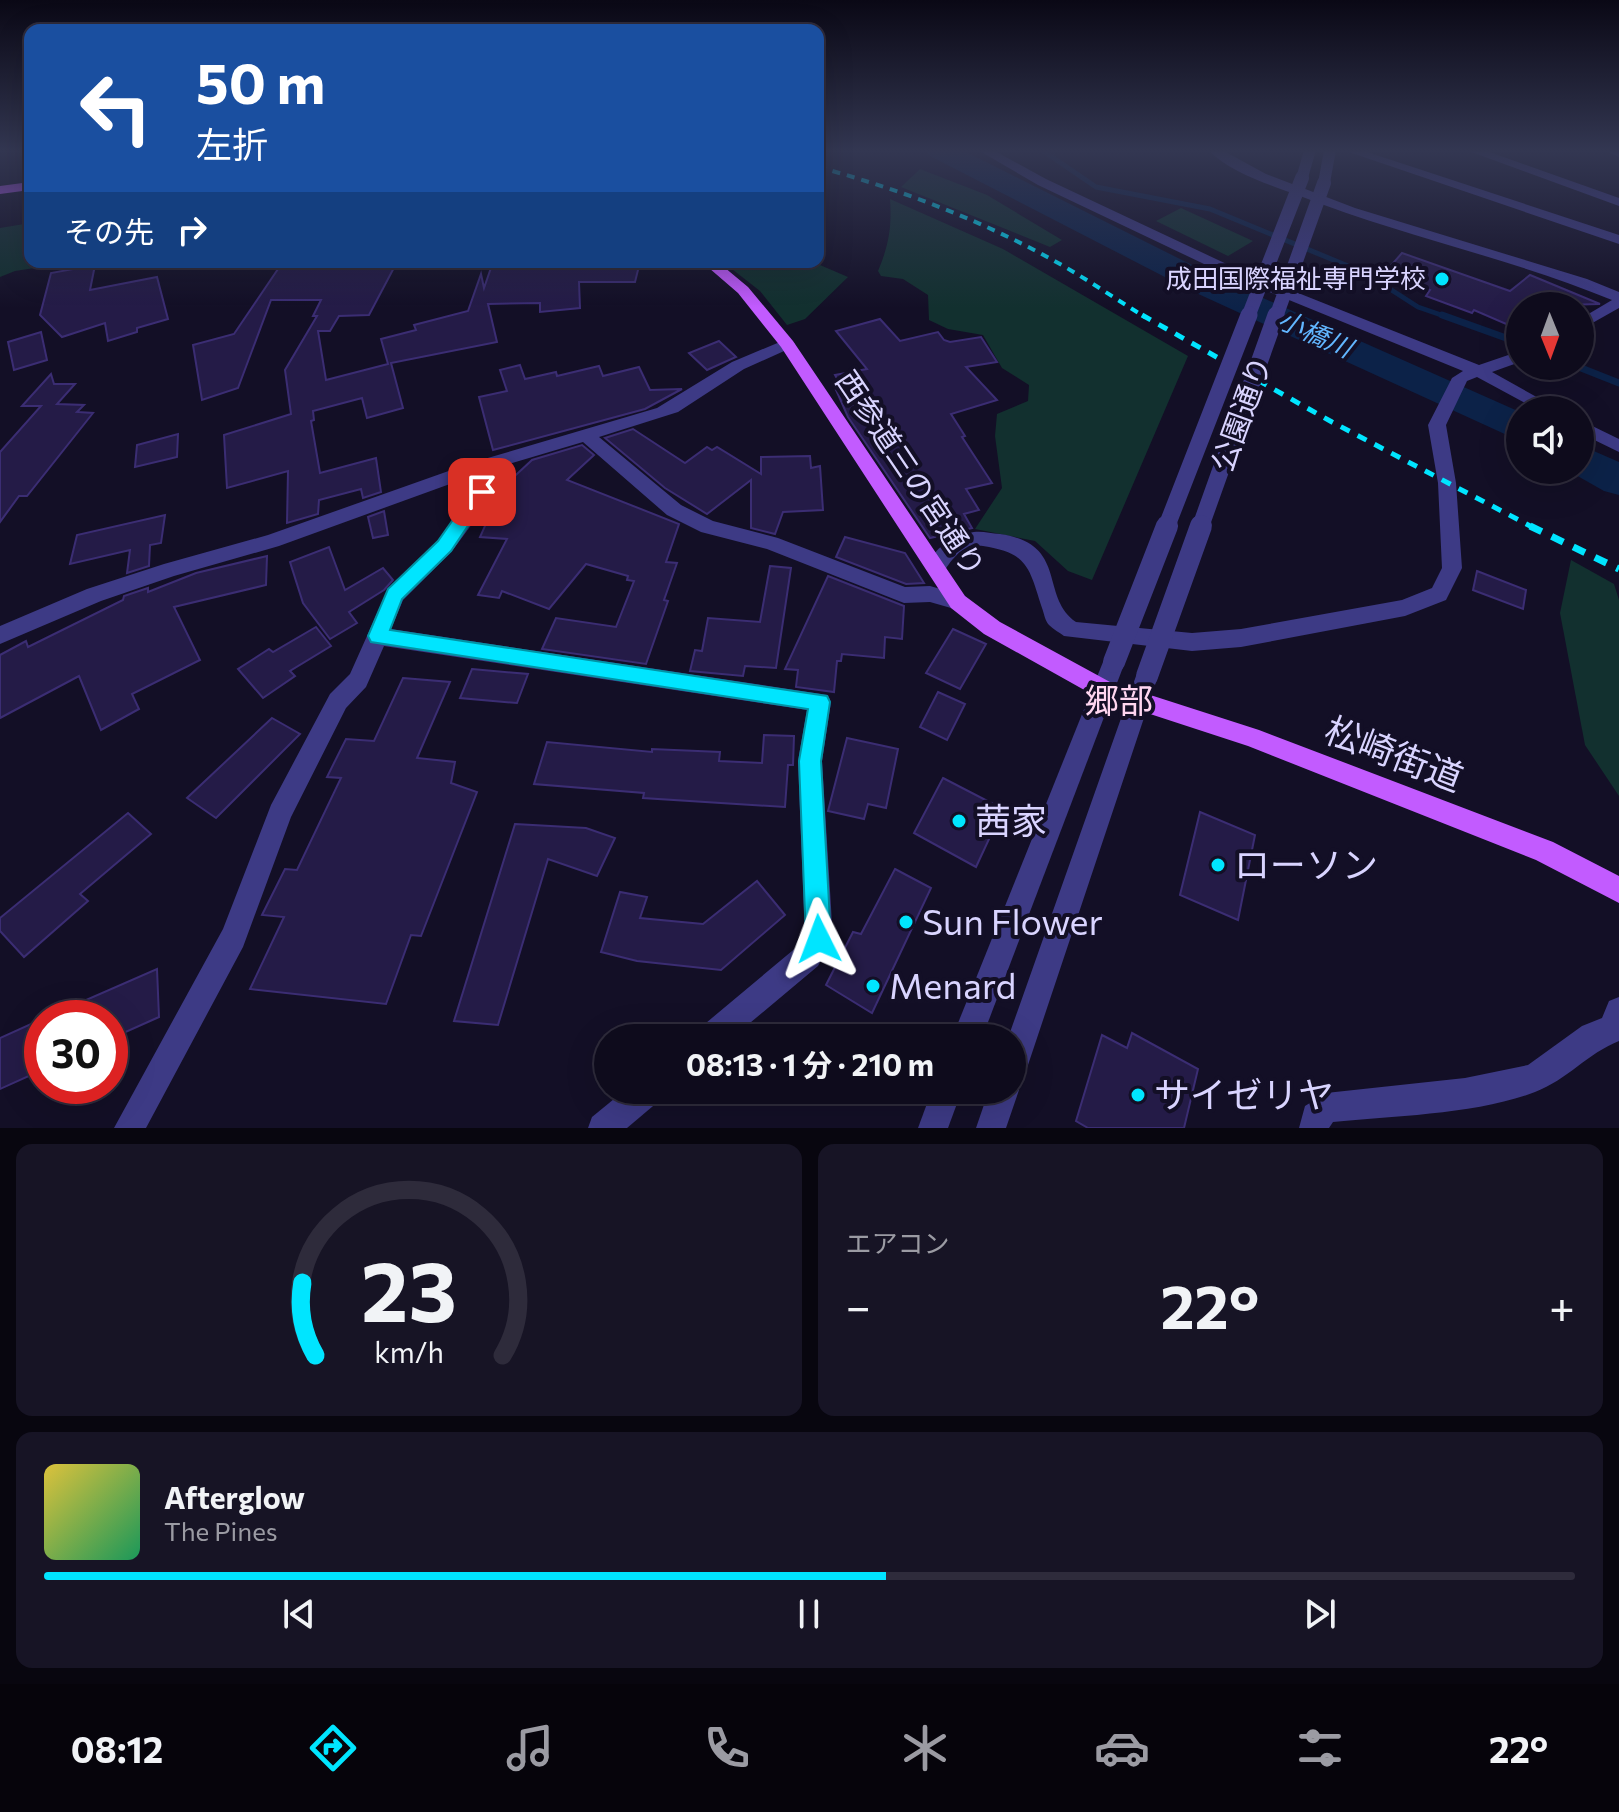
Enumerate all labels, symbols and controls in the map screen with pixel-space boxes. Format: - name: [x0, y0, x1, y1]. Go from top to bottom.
- text: 50 m: [196, 47, 325, 116]
- icon: left: [64, 56, 168, 160]
- text: 左折: [196, 121, 268, 165]
- icon: right: [170, 208, 214, 252]
- text: その先: [64, 212, 154, 249]
- place label: 成田国際福祉専門学校: [1166, 262, 1426, 293]
- marker: 成田国際福祉専門学校: [1433, 270, 1451, 288]
- north arrow: [1506, 292, 1594, 380]
- map controls: [1506, 292, 1594, 484]
- water label: 小橋川: [1274, 303, 1360, 364]
- street label: 公園通り: [1202, 350, 1278, 476]
- street label: 西参道三の宮通り: [830, 363, 995, 582]
- button: sound: [1506, 396, 1594, 484]
- pin: [448, 458, 516, 526]
- icon: arrive: [460, 470, 504, 514]
- district label: 郷部: [1085, 678, 1153, 720]
- street label: 松崎街道: [1320, 706, 1470, 798]
- place label: 茜家: [975, 797, 1047, 841]
- marker: 茜家: [950, 812, 968, 830]
- place label: ローソン: [1234, 841, 1378, 885]
- marker: ローソン: [1209, 856, 1227, 874]
- position arrow: [777, 897, 861, 981]
- place label: Sun Flower: [922, 898, 1103, 942]
- marker: Sun Flower: [897, 913, 915, 931]
- place label: Menard: [889, 962, 1016, 1006]
- marker: Menard: [864, 977, 882, 995]
- speed limit sign: 30: [24, 1000, 128, 1104]
- text: 08:13 · 1 分 · 210 m: [686, 1045, 934, 1082]
- place label: サイゼリヤ: [1154, 1071, 1334, 1115]
- marker: サイゼリヤ: [1129, 1086, 1147, 1104]
- text: エアコン: [846, 1227, 950, 1258]
- text: 23: [361, 1237, 457, 1339]
- text: 22°: [1160, 1268, 1259, 1341]
- text: −: [846, 1278, 871, 1332]
- text: +: [1549, 1278, 1575, 1332]
- text: km/h: [374, 1334, 444, 1369]
- text: Afterglow: [164, 1478, 305, 1515]
- text: The Pines: [164, 1515, 278, 1546]
- icon: previous: [277, 1592, 321, 1636]
- icon: pause: [787, 1592, 831, 1636]
- icon: next: [1298, 1592, 1342, 1636]
- icon: directions: [305, 1720, 361, 1776]
- icon: music: [502, 1720, 558, 1776]
- icon: phone: [699, 1720, 755, 1776]
- icon: climate: [897, 1720, 953, 1776]
- icon: car: [1094, 1720, 1150, 1776]
- icon: filters: [1292, 1720, 1348, 1776]
- text: 08:12: [71, 1726, 163, 1770]
- text: 22°: [1489, 1726, 1548, 1770]

